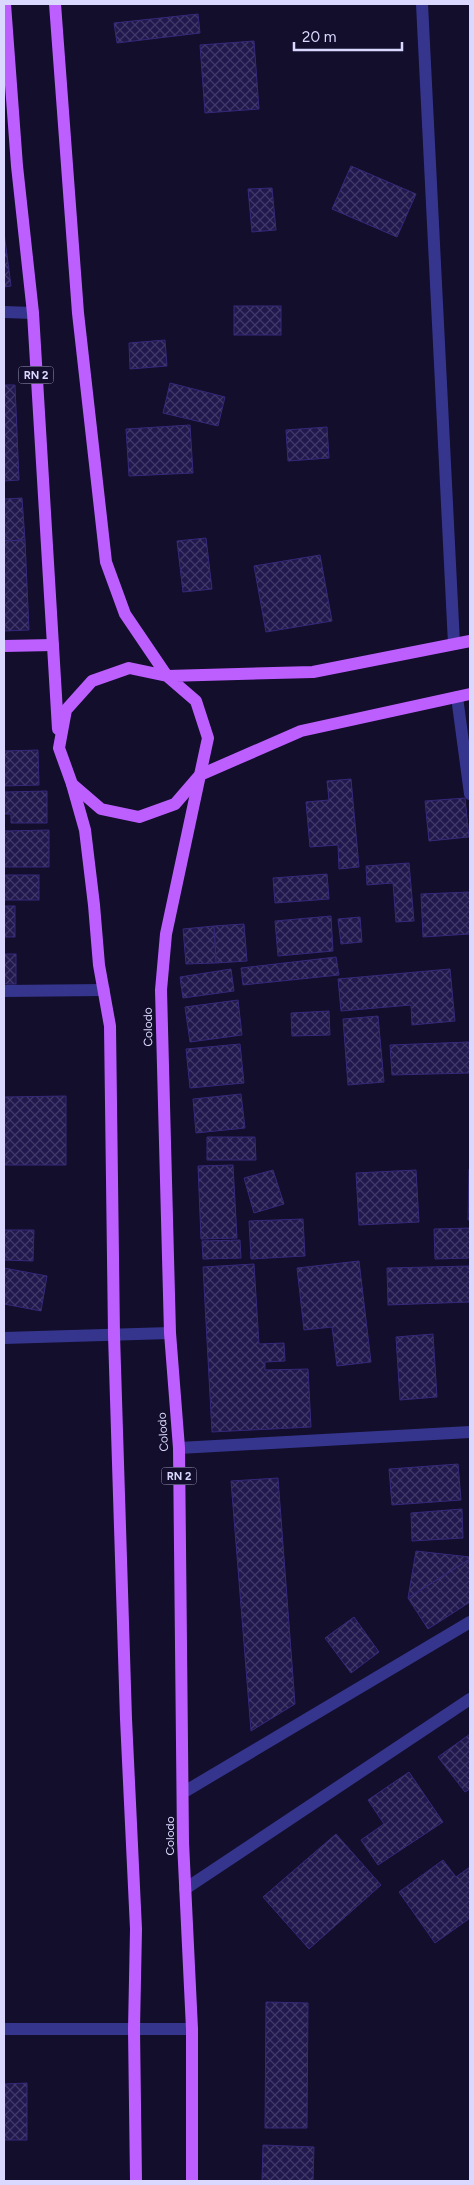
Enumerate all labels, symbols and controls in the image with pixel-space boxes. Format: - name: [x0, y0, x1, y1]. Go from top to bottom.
- scale bar: [294, 20, 402, 52]
- text: 20 m: [302, 28, 336, 46]
- road number: RN 2: [18, 366, 54, 384]
- street label: Colodo: [141, 1007, 155, 1047]
- street label: Colodo: [155, 1412, 171, 1452]
- road number: RN 2: [162, 1468, 196, 1484]
- street label: Colodo: [163, 1816, 177, 1856]

